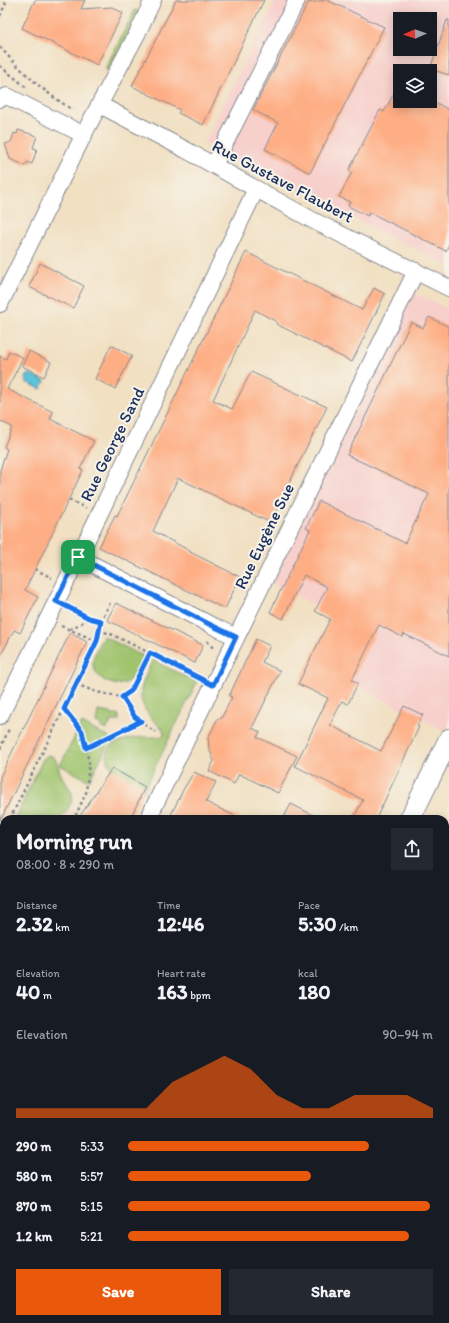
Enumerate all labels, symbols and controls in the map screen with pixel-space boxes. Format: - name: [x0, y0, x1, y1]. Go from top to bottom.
- north arrow: [393, 12, 437, 56]
- map controls: [393, 12, 437, 108]
- button: layers: [393, 64, 437, 108]
- street label: Rue Gustave Flaubert: [209, 135, 357, 227]
- street label: Rue George Sand: [76, 383, 149, 505]
- street label: Rue Eugène Sue: [230, 480, 298, 592]
- pin: [61, 540, 95, 574]
- icon: arrive: [67, 546, 89, 568]
- text: Morning run: [16, 828, 132, 855]
- button: share: [391, 828, 433, 870]
- text: 08:00 · 8 × 290 m: [16, 857, 114, 872]
- text: Distance: [16, 899, 57, 912]
- text: Time: [157, 899, 180, 912]
- text: Pace: [298, 899, 320, 912]
- text: 2.32: [16, 912, 53, 936]
- text: 12:46: [157, 912, 204, 936]
- text: 5:30: [298, 912, 337, 936]
- text: km: [53, 921, 70, 934]
- text: /km: [337, 921, 358, 934]
- text: Elevation: [16, 967, 60, 980]
- text: Heart rate: [157, 967, 206, 980]
- text: kcal: [298, 967, 318, 980]
- text: 40: [16, 980, 40, 1004]
- text: 163: [157, 980, 188, 1004]
- text: 180: [298, 980, 331, 1004]
- text: m: [40, 989, 52, 1002]
- text: bpm: [188, 989, 211, 1002]
- text: Elevation: [16, 1027, 68, 1042]
- text: 90–94 m: [382, 1027, 433, 1042]
- text: 290 m: [16, 1139, 52, 1154]
- text: 5:33: [80, 1139, 104, 1154]
- text: 580 m: [16, 1169, 52, 1184]
- text: 5:57: [80, 1169, 103, 1184]
- text: 870 m: [16, 1199, 51, 1214]
- text: 5:15: [80, 1199, 103, 1214]
- text: 1.2 km: [16, 1229, 52, 1244]
- text: 5:21: [80, 1229, 103, 1244]
- button: Save: [16, 1269, 221, 1315]
- button: Share: [229, 1269, 433, 1315]

